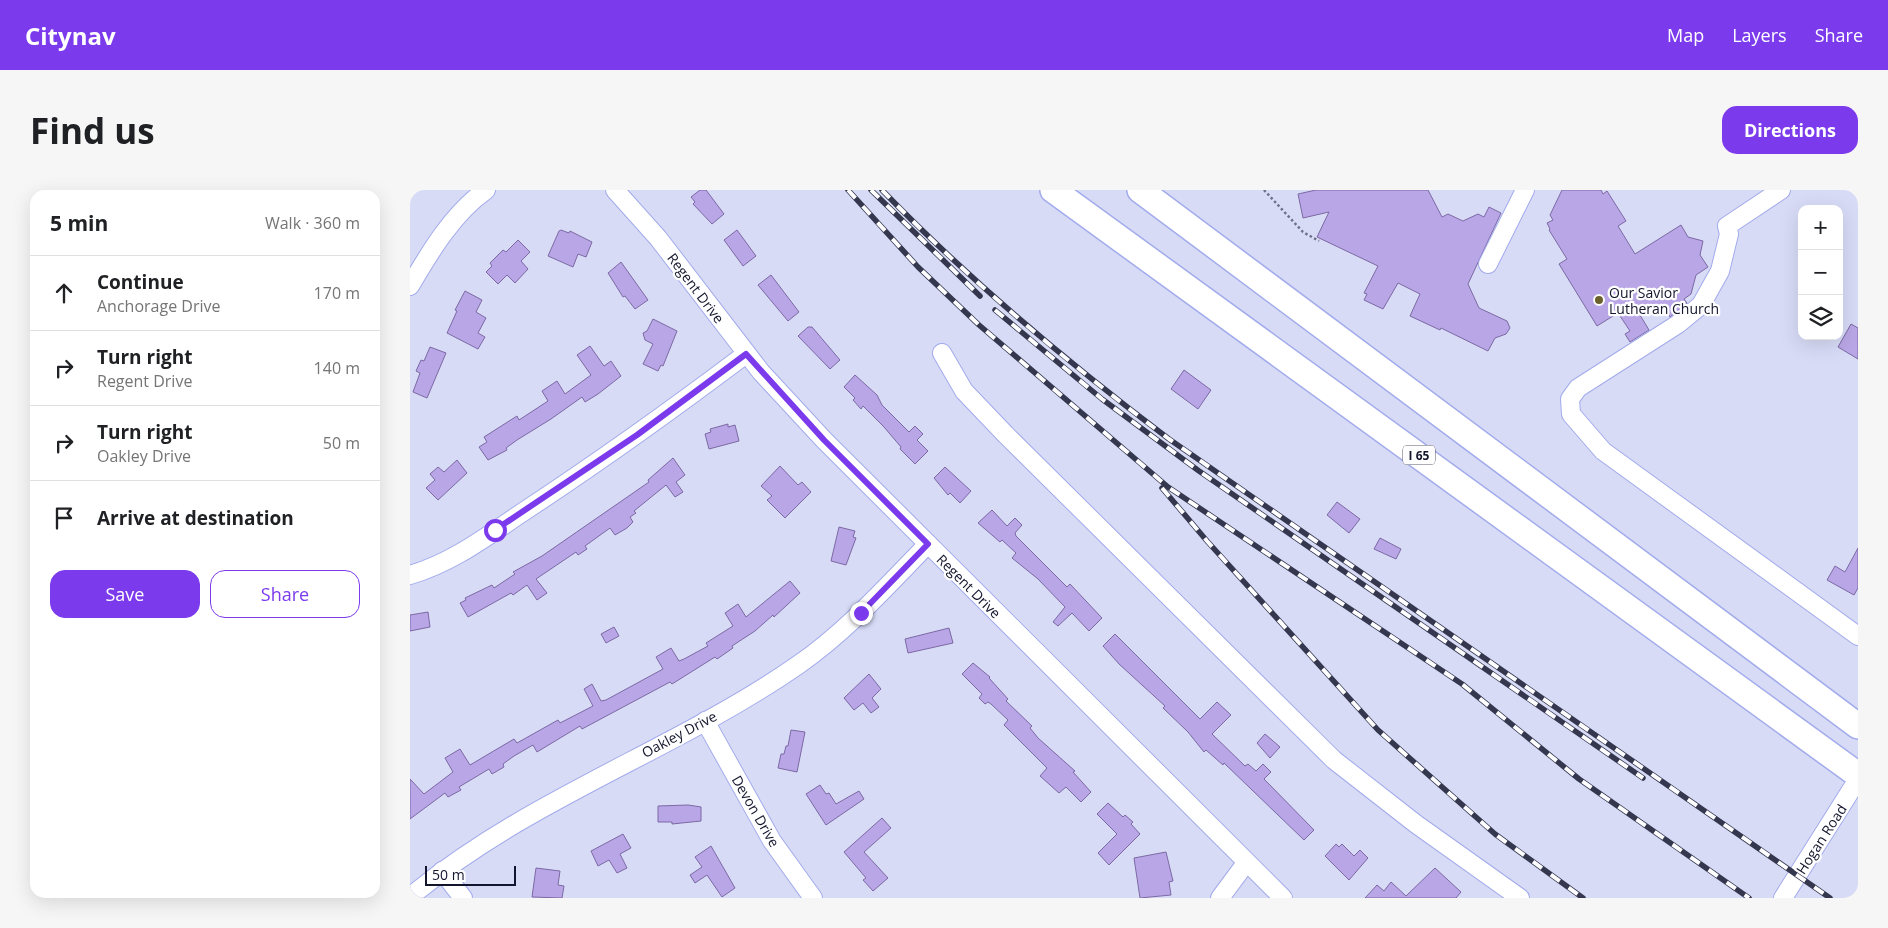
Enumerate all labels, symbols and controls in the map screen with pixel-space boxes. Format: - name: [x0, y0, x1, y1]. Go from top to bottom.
- text: Citynav: [25, 19, 116, 52]
- text: Map: [1667, 23, 1704, 47]
- text: Layers: [1732, 23, 1787, 47]
- text: Share: [1815, 23, 1863, 47]
- button: Directions: [1722, 106, 1858, 154]
- text: Find us: [30, 107, 155, 154]
- map controls: [1798, 205, 1843, 340]
- button: +: [1798, 205, 1843, 250]
- text: 5 min: [50, 209, 108, 237]
- text: Walk · 360 m: [265, 212, 360, 234]
- street label: Regent Drive: [663, 249, 729, 327]
- button: −: [1798, 250, 1843, 295]
- text: Continue: [97, 269, 184, 295]
- icon: ahead: [50, 279, 78, 307]
- text: 170 m: [314, 282, 360, 304]
- place label: Our Savior Lutheran Church: [1609, 283, 1719, 318]
- marker: Our Savior Lutheran Church: [1593, 294, 1605, 306]
- text: Anchorage Drive: [97, 295, 220, 317]
- button: layers: [1798, 295, 1843, 340]
- text: Turn right: [97, 344, 192, 370]
- icon: right: [50, 354, 78, 382]
- text: 140 m: [314, 357, 360, 379]
- text: Regent Drive: [97, 370, 192, 392]
- text: Turn right: [97, 419, 192, 445]
- icon: right: [50, 429, 78, 457]
- text: 50 m: [323, 432, 360, 454]
- text: Oakley Drive: [97, 445, 191, 467]
- road number: I 65: [1403, 446, 1435, 464]
- icon: arrive: [50, 504, 78, 532]
- text: Arrive at destination: [97, 505, 294, 531]
- route start: [484, 519, 507, 542]
- street label: Regent Drive: [933, 550, 1005, 622]
- button: Save: [50, 570, 200, 618]
- button: Share: [210, 570, 360, 618]
- route end: [850, 602, 873, 625]
- street label: Oakley Drive: [638, 706, 720, 762]
- street label: Devon Drive: [728, 772, 784, 850]
- street label: Hogan Road: [1791, 800, 1851, 878]
- scale bar: [425, 863, 516, 886]
- text: 50 m: [432, 865, 465, 884]

